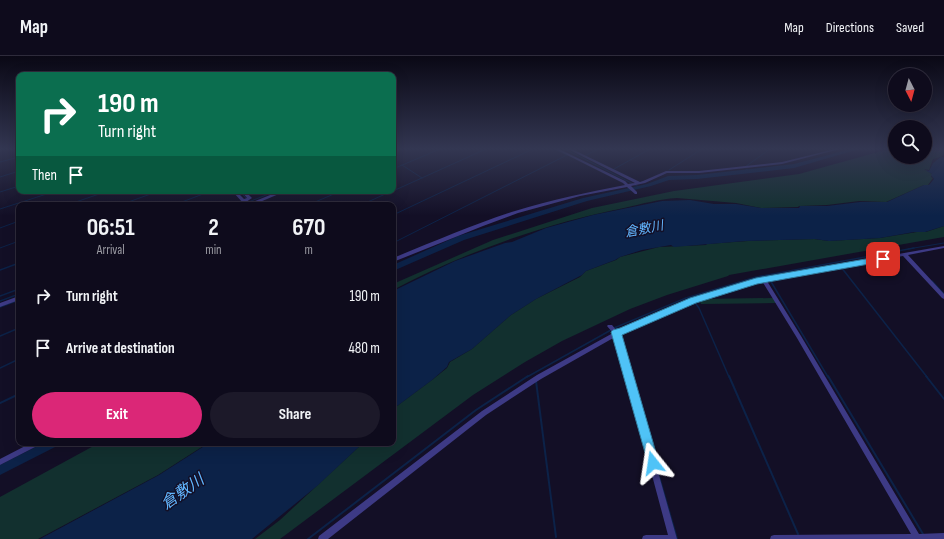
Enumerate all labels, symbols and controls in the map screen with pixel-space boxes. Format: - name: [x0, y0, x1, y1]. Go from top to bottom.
- text: Map: [20, 16, 48, 39]
- text: Map: [784, 19, 804, 36]
- text: Directions: [826, 19, 874, 36]
- text: Saved: [896, 19, 924, 36]
- north arrow: [888, 68, 932, 112]
- map controls: [888, 68, 932, 164]
- text: 190 m: [98, 87, 159, 120]
- icon: right: [32, 88, 84, 140]
- button: search: [888, 120, 932, 164]
- text: Turn right: [98, 121, 156, 142]
- icon: arrive: [65, 164, 87, 186]
- text: Then: [32, 166, 57, 185]
- text: 06:51: [87, 213, 135, 242]
- text: 2: [208, 213, 219, 242]
- text: 670: [292, 213, 325, 242]
- water label: 倉敷川: [624, 217, 667, 241]
- text: Arrival: [97, 242, 125, 258]
- text: min: [205, 242, 222, 258]
- text: m: [305, 242, 313, 258]
- pin: [866, 242, 900, 276]
- icon: arrive: [872, 248, 894, 270]
- icon: right: [32, 285, 54, 307]
- text: Turn right: [66, 287, 118, 306]
- text: 190 m: [349, 287, 380, 306]
- icon: arrive: [32, 337, 54, 359]
- text: Arrive at destination: [66, 339, 175, 358]
- text: 480 m: [348, 339, 380, 358]
- button: Exit: [32, 392, 202, 438]
- button: Share: [210, 392, 380, 438]
- position arrow: [632, 442, 674, 484]
- water label: 倉敷川: [158, 470, 210, 514]

